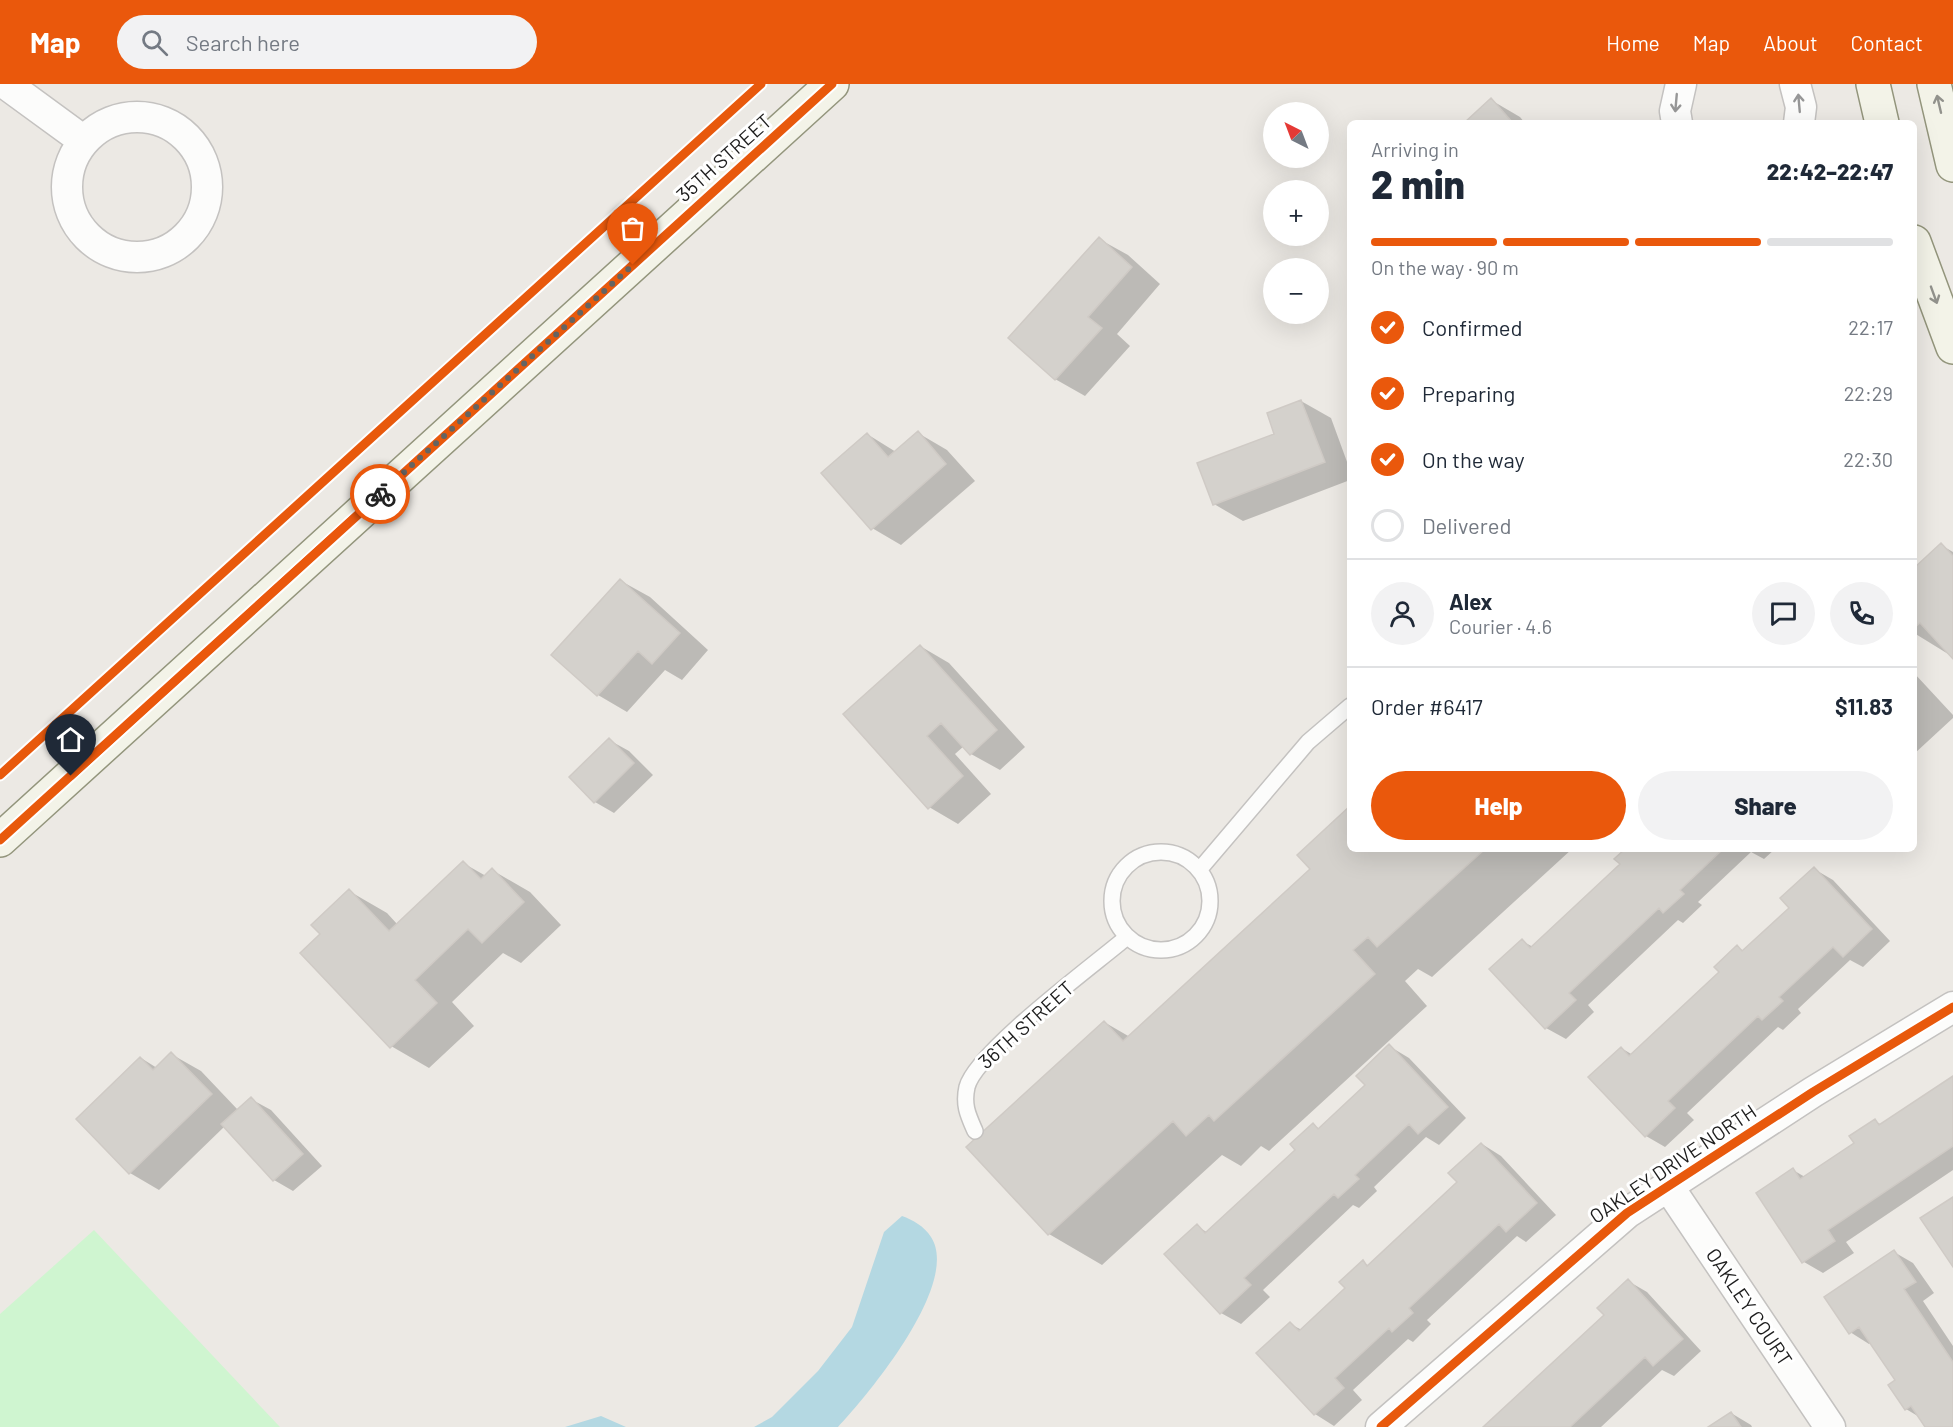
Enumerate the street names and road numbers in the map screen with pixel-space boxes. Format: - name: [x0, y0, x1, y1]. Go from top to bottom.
- street label: 35TH STREET: [671, 108, 776, 206]
- street label: 36TH STREET: [973, 975, 1078, 1073]
- street label: OAKLEY DRIVE NORTH: [1585, 1099, 1760, 1228]
- street label: OAKLEY COURT: [1702, 1243, 1798, 1370]

